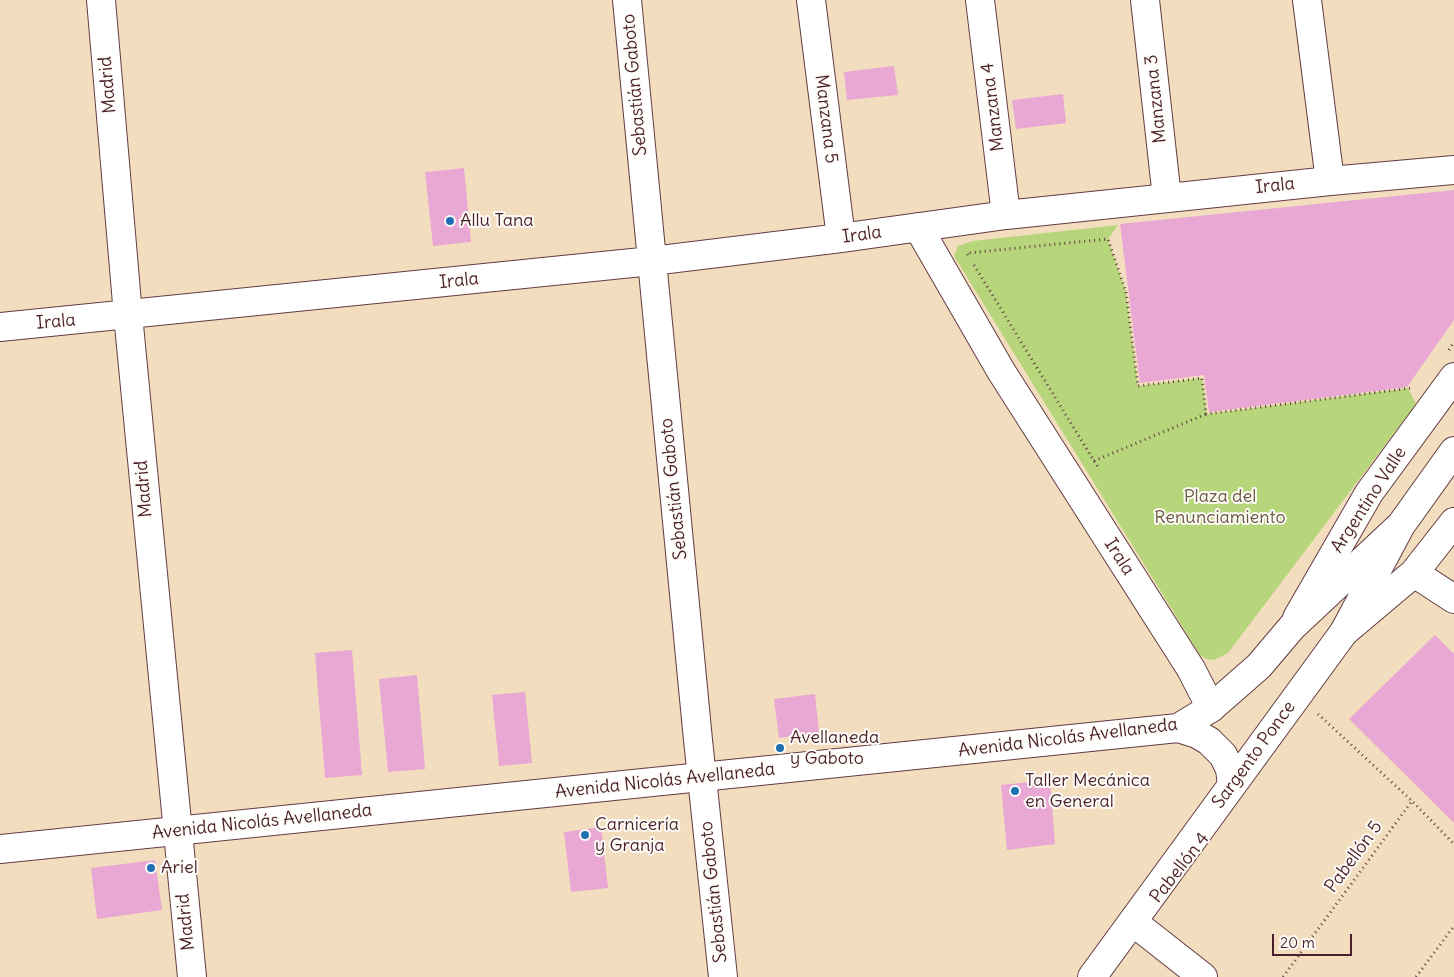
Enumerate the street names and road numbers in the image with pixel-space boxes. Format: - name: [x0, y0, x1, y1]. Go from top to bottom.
- street label: Sebastián Gaboto: [618, 13, 652, 157]
- street label: Manzana 3: [1141, 54, 1171, 144]
- street label: Madrid: [95, 56, 121, 114]
- street label: Manzana 4: [977, 61, 1009, 153]
- street label: Manzana 5: [810, 73, 842, 165]
- street label: Irala: [1254, 173, 1296, 199]
- street label: Irala: [841, 222, 883, 248]
- street label: Irala: [438, 268, 480, 294]
- street label: Irala: [35, 310, 77, 334]
- street label: Sebastián Gaboto: [656, 417, 692, 561]
- street label: Argentino Valle: [1327, 443, 1411, 557]
- street label: Madrid: [131, 460, 157, 518]
- street label: Irala: [1099, 535, 1139, 579]
- street label: Sargento Ponce: [1208, 697, 1300, 813]
- street label: Avenida Nicolás Avellaneda: [957, 714, 1179, 762]
- street label: Avenida Nicolás Avellaneda: [554, 759, 776, 803]
- street label: Avenida Nicolás Avellaneda: [151, 800, 373, 844]
- street label: Pabellón 5: [1321, 817, 1387, 897]
- street label: Sebastián Gaboto: [696, 820, 732, 964]
- street label: Pabellón 4: [1146, 828, 1214, 908]
- street label: Madrid: [172, 892, 200, 952]

